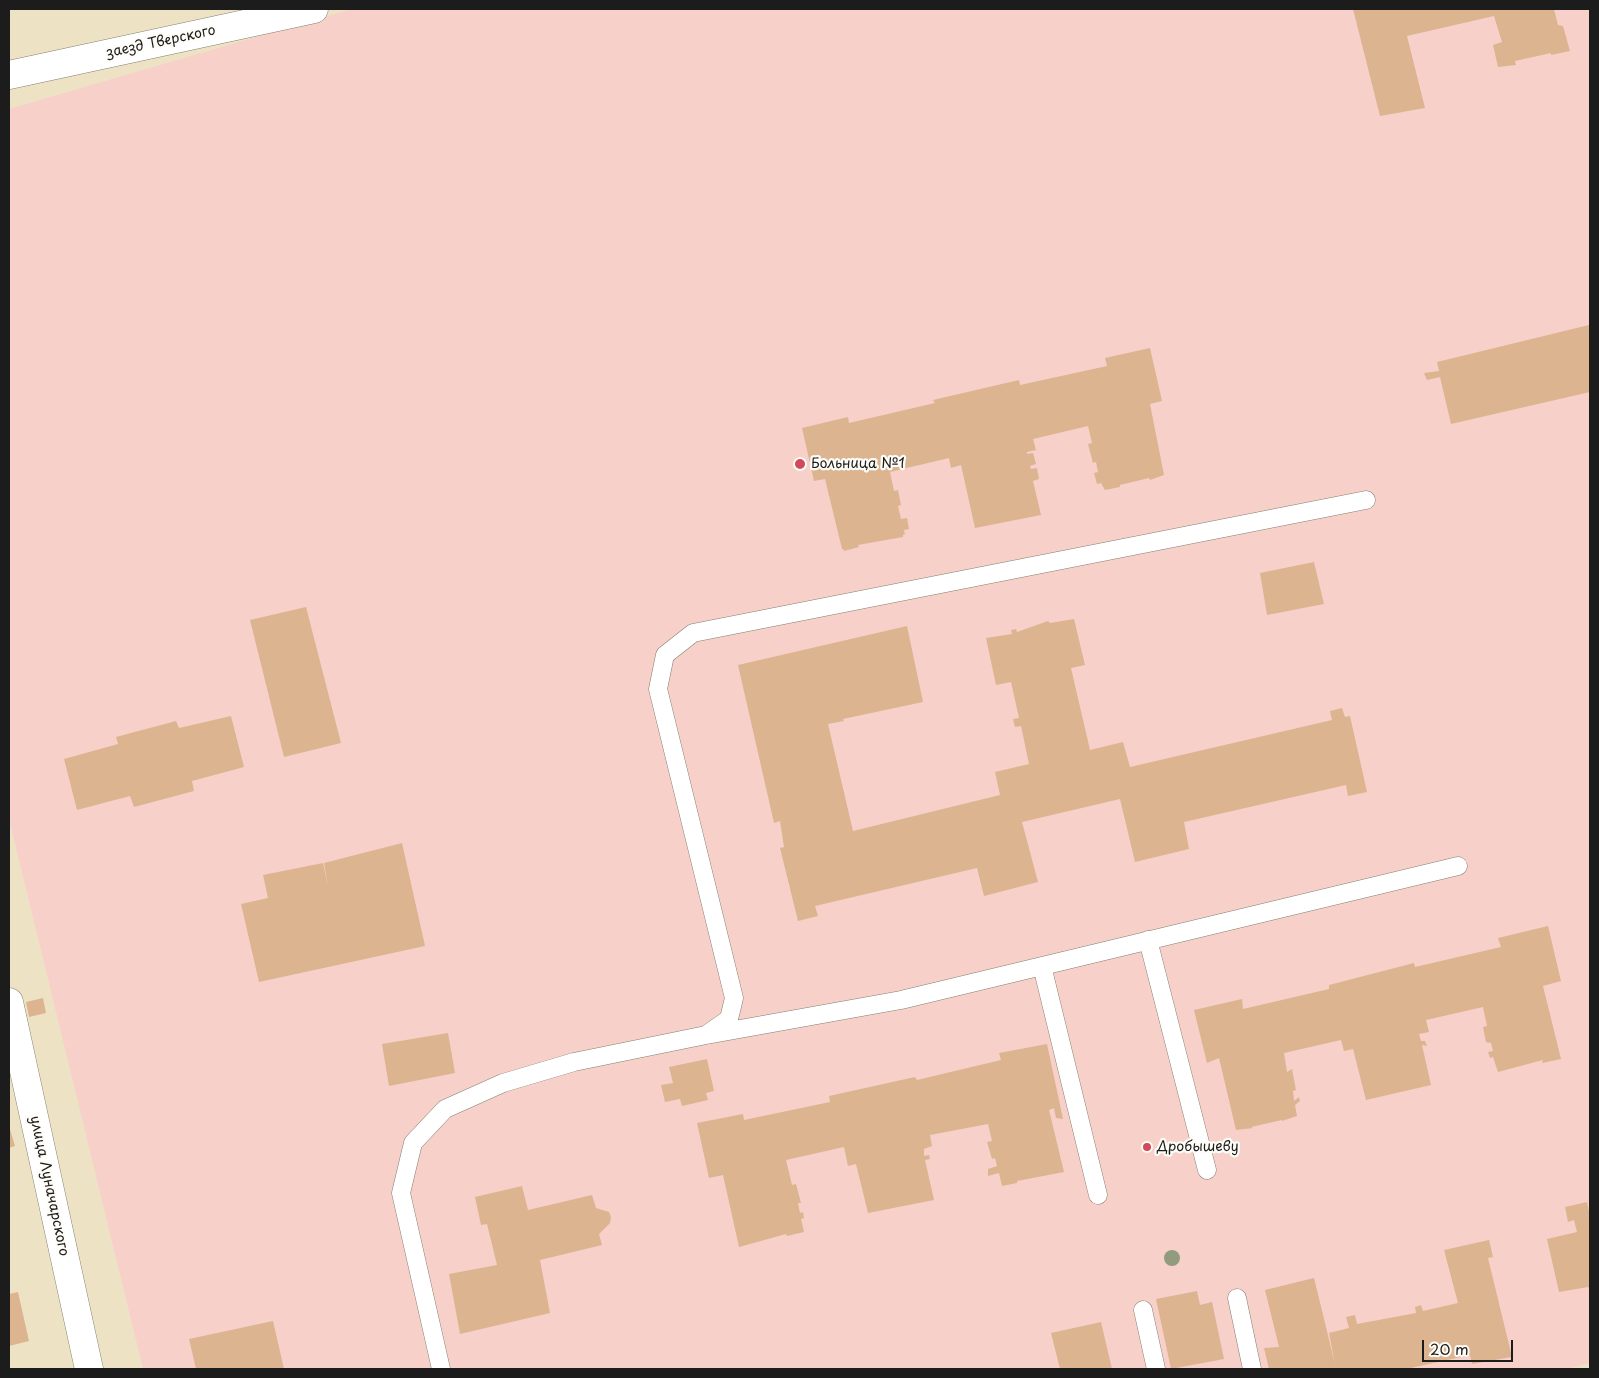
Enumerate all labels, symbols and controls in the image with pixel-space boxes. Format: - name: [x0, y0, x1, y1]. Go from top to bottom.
- street label: заезд Тверского: [105, 22, 217, 62]
- place label: Больница №1: [811, 456, 905, 472]
- marker: Больница №1: [793, 457, 807, 471]
- street label: улица Луначарского: [26, 1114, 72, 1258]
- place label: Дробышеву: [1157, 1139, 1239, 1155]
- marker: Дробышеву: [1141, 1141, 1153, 1153]
- scale bar: [1424, 1330, 1515, 1362]
- text: 20 m: [1430, 1337, 1469, 1360]

